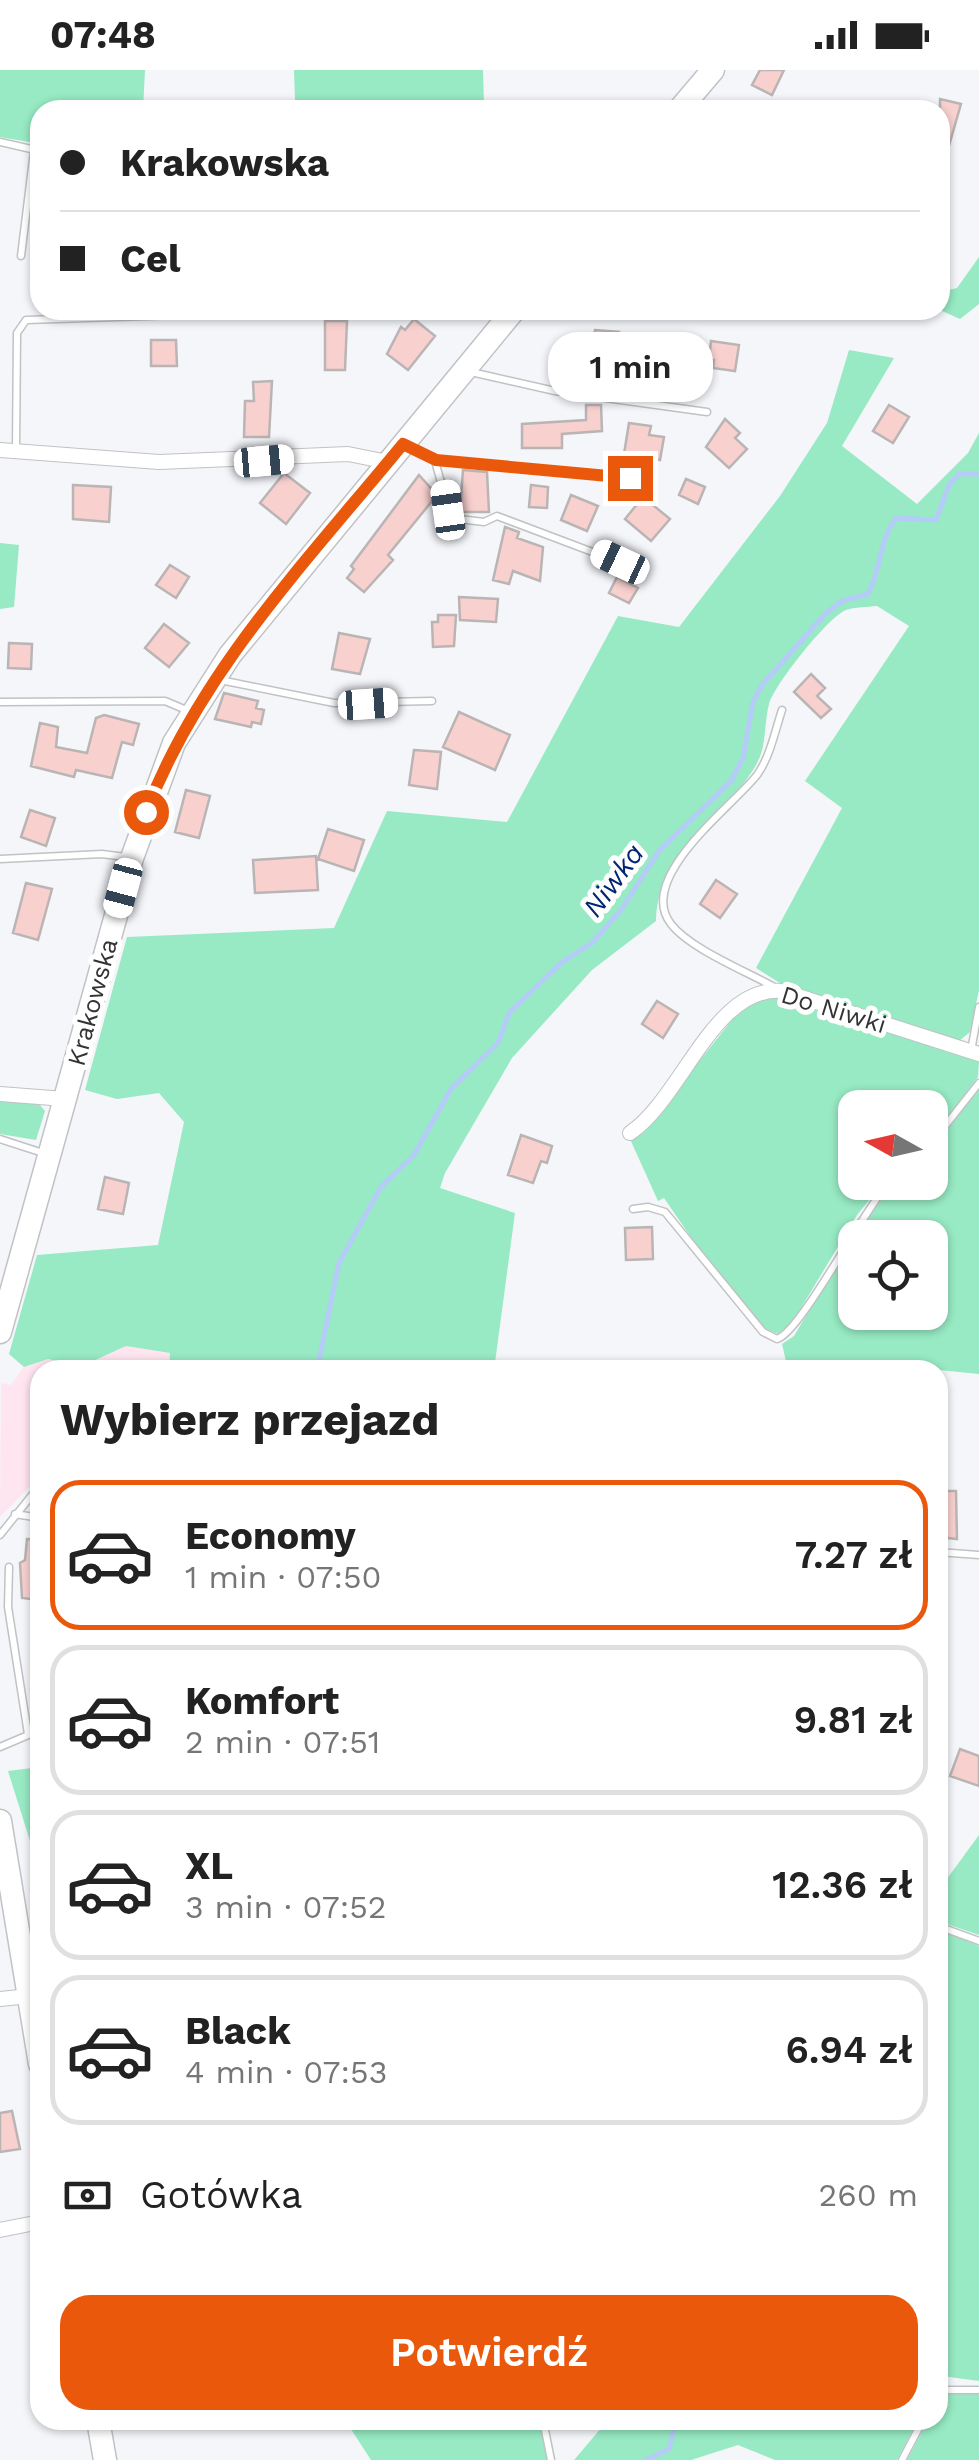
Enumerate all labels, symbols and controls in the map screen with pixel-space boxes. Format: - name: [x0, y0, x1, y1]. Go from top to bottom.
- text: 07:48: [50, 13, 156, 57]
- text: Krakowska: [120, 141, 329, 185]
- text: Cel: [120, 237, 180, 281]
- callout: 1 min: [548, 333, 712, 403]
- text: 1 min: [589, 348, 672, 386]
- car: [233, 443, 295, 479]
- route end: [608, 456, 653, 501]
- car: [429, 478, 467, 542]
- car: [586, 536, 654, 588]
- car: [337, 687, 399, 721]
- route start: [124, 790, 169, 835]
- water label: Niwka: [576, 838, 651, 923]
- car: [101, 855, 145, 921]
- street label: Krakowska: [62, 935, 123, 1069]
- street label: Do Niwki: [778, 980, 890, 1039]
- north arrow: [838, 1090, 948, 1200]
- map controls: [838, 1090, 948, 1330]
- button: locate: [838, 1220, 948, 1330]
- text: Wybierz przejazd: [60, 1393, 439, 1446]
- icon: car: [65, 1510, 155, 1600]
- text: Economy: [185, 1514, 356, 1558]
- text: 7.27 zł: [795, 1533, 913, 1577]
- text: 1 min · 07:50: [185, 1558, 381, 1596]
- icon: car: [65, 1675, 155, 1765]
- text: Komfort: [185, 1679, 339, 1723]
- text: 9.81 zł: [794, 1698, 913, 1742]
- text: 2 min · 07:51: [185, 1723, 380, 1761]
- icon: car: [65, 1840, 155, 1930]
- text: XL: [185, 1844, 233, 1888]
- text: 12.36 zł: [772, 1863, 913, 1907]
- text: 3 min · 07:52: [185, 1888, 386, 1926]
- icon: car: [65, 2005, 155, 2095]
- text: Black: [185, 2009, 291, 2053]
- text: 6.94 zł: [785, 2028, 913, 2072]
- text: 4 min · 07:53: [185, 2053, 387, 2091]
- icon: cash: [60, 2168, 115, 2223]
- text: Gotówka: [140, 2173, 303, 2217]
- text: 260 m: [819, 2176, 918, 2214]
- button: Potwierdź: [60, 2295, 918, 2410]

